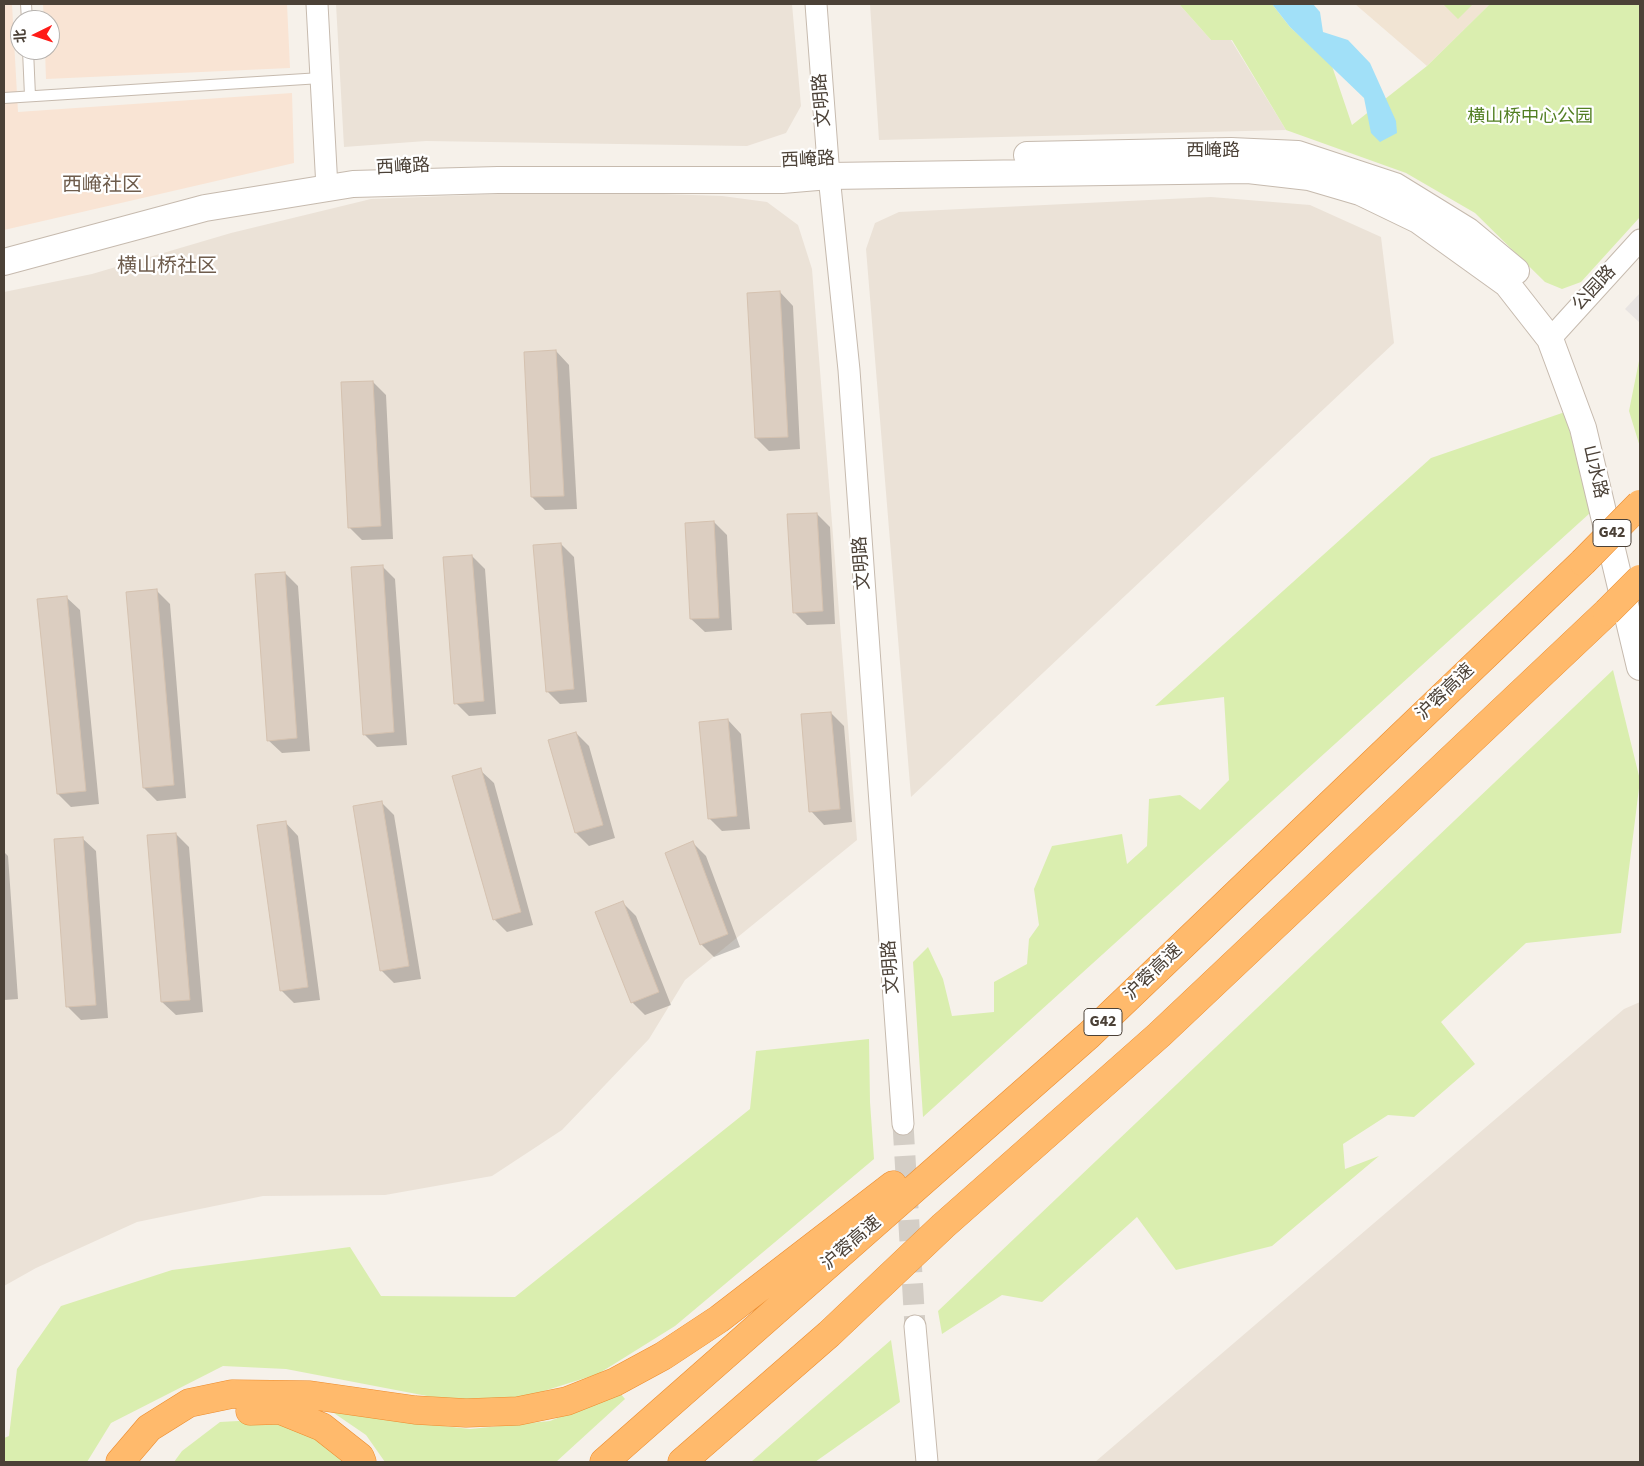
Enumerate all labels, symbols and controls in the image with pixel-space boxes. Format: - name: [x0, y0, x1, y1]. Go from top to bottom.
- north arrow: [10, 10, 60, 60]
- text: 北: [11, 28, 31, 44]
- street label: 文明路: [810, 72, 836, 128]
- park label: 横山桥中心公园: [1467, 107, 1593, 129]
- street label: 西崦路: [1186, 141, 1240, 163]
- street label: 西崦路: [780, 149, 836, 173]
- street label: 西崦路: [375, 156, 431, 180]
- district label: 西崦社区: [62, 175, 142, 199]
- district label: 横山桥社区: [117, 256, 217, 280]
- street label: 公园路: [1569, 262, 1621, 316]
- street label: 山水路: [1577, 443, 1611, 501]
- road number: G42: [1593, 520, 1631, 546]
- street label: 文明路: [850, 535, 876, 591]
- street label: 沪蓉高速: [1413, 660, 1479, 726]
- street label: 文明路: [879, 939, 905, 995]
- street label: 沪蓉高速: [1121, 940, 1187, 1006]
- road number: G42: [1084, 1009, 1122, 1036]
- street label: 沪蓉高速: [818, 1212, 886, 1276]

